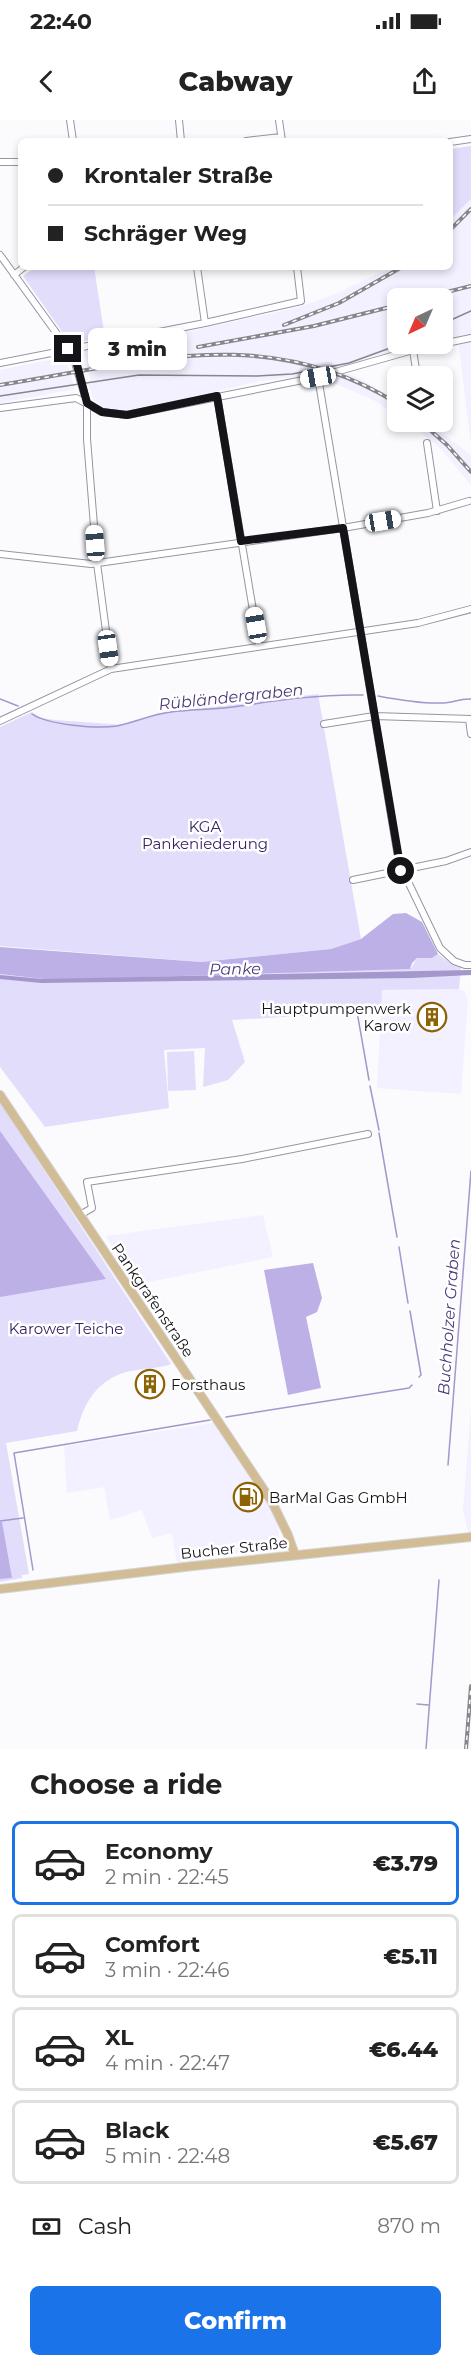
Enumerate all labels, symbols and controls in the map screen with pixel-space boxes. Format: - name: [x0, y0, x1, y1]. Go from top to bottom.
- text: 22:40: [30, 8, 92, 35]
- icon: back: [30, 65, 63, 98]
- text: Cabway: [179, 65, 292, 98]
- icon: share: [408, 65, 441, 98]
- text: Krontaler Straße: [84, 162, 273, 189]
- text: Schräger Weg: [84, 220, 247, 247]
- north arrow: [387, 288, 453, 354]
- map controls: [387, 288, 453, 432]
- callout: 3 min: [89, 328, 188, 370]
- route end: [54, 335, 81, 362]
- text: 3 min: [108, 337, 167, 361]
- car: [299, 365, 337, 389]
- button: layers: [387, 366, 453, 432]
- car: [364, 509, 402, 533]
- car: [85, 524, 105, 562]
- car: [244, 606, 268, 644]
- car: [97, 629, 119, 667]
- water label: Rübländergraben: [158, 680, 304, 714]
- park label: KGA Pankeniederung: [142, 817, 268, 853]
- route start: [387, 857, 414, 884]
- water label: Panke: [209, 959, 261, 979]
- place label: Hauptpumpenwerk Karow: [261, 999, 412, 1035]
- building icon: Hauptpumpenwerk Karow: [416, 1001, 448, 1033]
- water label: Buchholzer Graben: [434, 1238, 464, 1396]
- street label: Pankgrafenstraße: [108, 1239, 198, 1361]
- park label: Karower Teiche: [9, 1319, 123, 1338]
- building icon: Forsthaus: [134, 1368, 166, 1400]
- place label: Forsthaus: [171, 1375, 245, 1394]
- fuel station icon: BarMal Gas GmbH: [232, 1481, 264, 1513]
- place label: BarMal Gas GmbH: [269, 1488, 408, 1507]
- street label: Bucher Straße: [180, 1533, 288, 1563]
- text: Choose a ride: [30, 1768, 222, 1801]
- icon: car: [33, 1836, 87, 1890]
- text: Economy: [105, 1838, 213, 1865]
- text: €3.79: [373, 1850, 438, 1877]
- text: 2 min · 22:45: [105, 1865, 229, 1889]
- icon: car: [33, 1929, 87, 1983]
- text: Comfort: [105, 1931, 200, 1958]
- text: €5.11: [383, 1943, 438, 1970]
- text: 3 min · 22:46: [105, 1958, 230, 1982]
- icon: car: [33, 2022, 87, 2076]
- text: XL: [105, 2024, 134, 2051]
- text: €6.44: [369, 2036, 438, 2063]
- text: 4 min · 22:47: [105, 2051, 230, 2075]
- icon: car: [33, 2115, 87, 2169]
- text: Black: [105, 2117, 169, 2144]
- text: €5.67: [373, 2129, 438, 2156]
- text: 5 min · 22:48: [105, 2144, 230, 2168]
- icon: cash: [30, 2210, 63, 2243]
- text: Cash: [78, 2213, 132, 2240]
- text: 870 m: [377, 2214, 441, 2238]
- button: Confirm: [30, 2286, 441, 2355]

